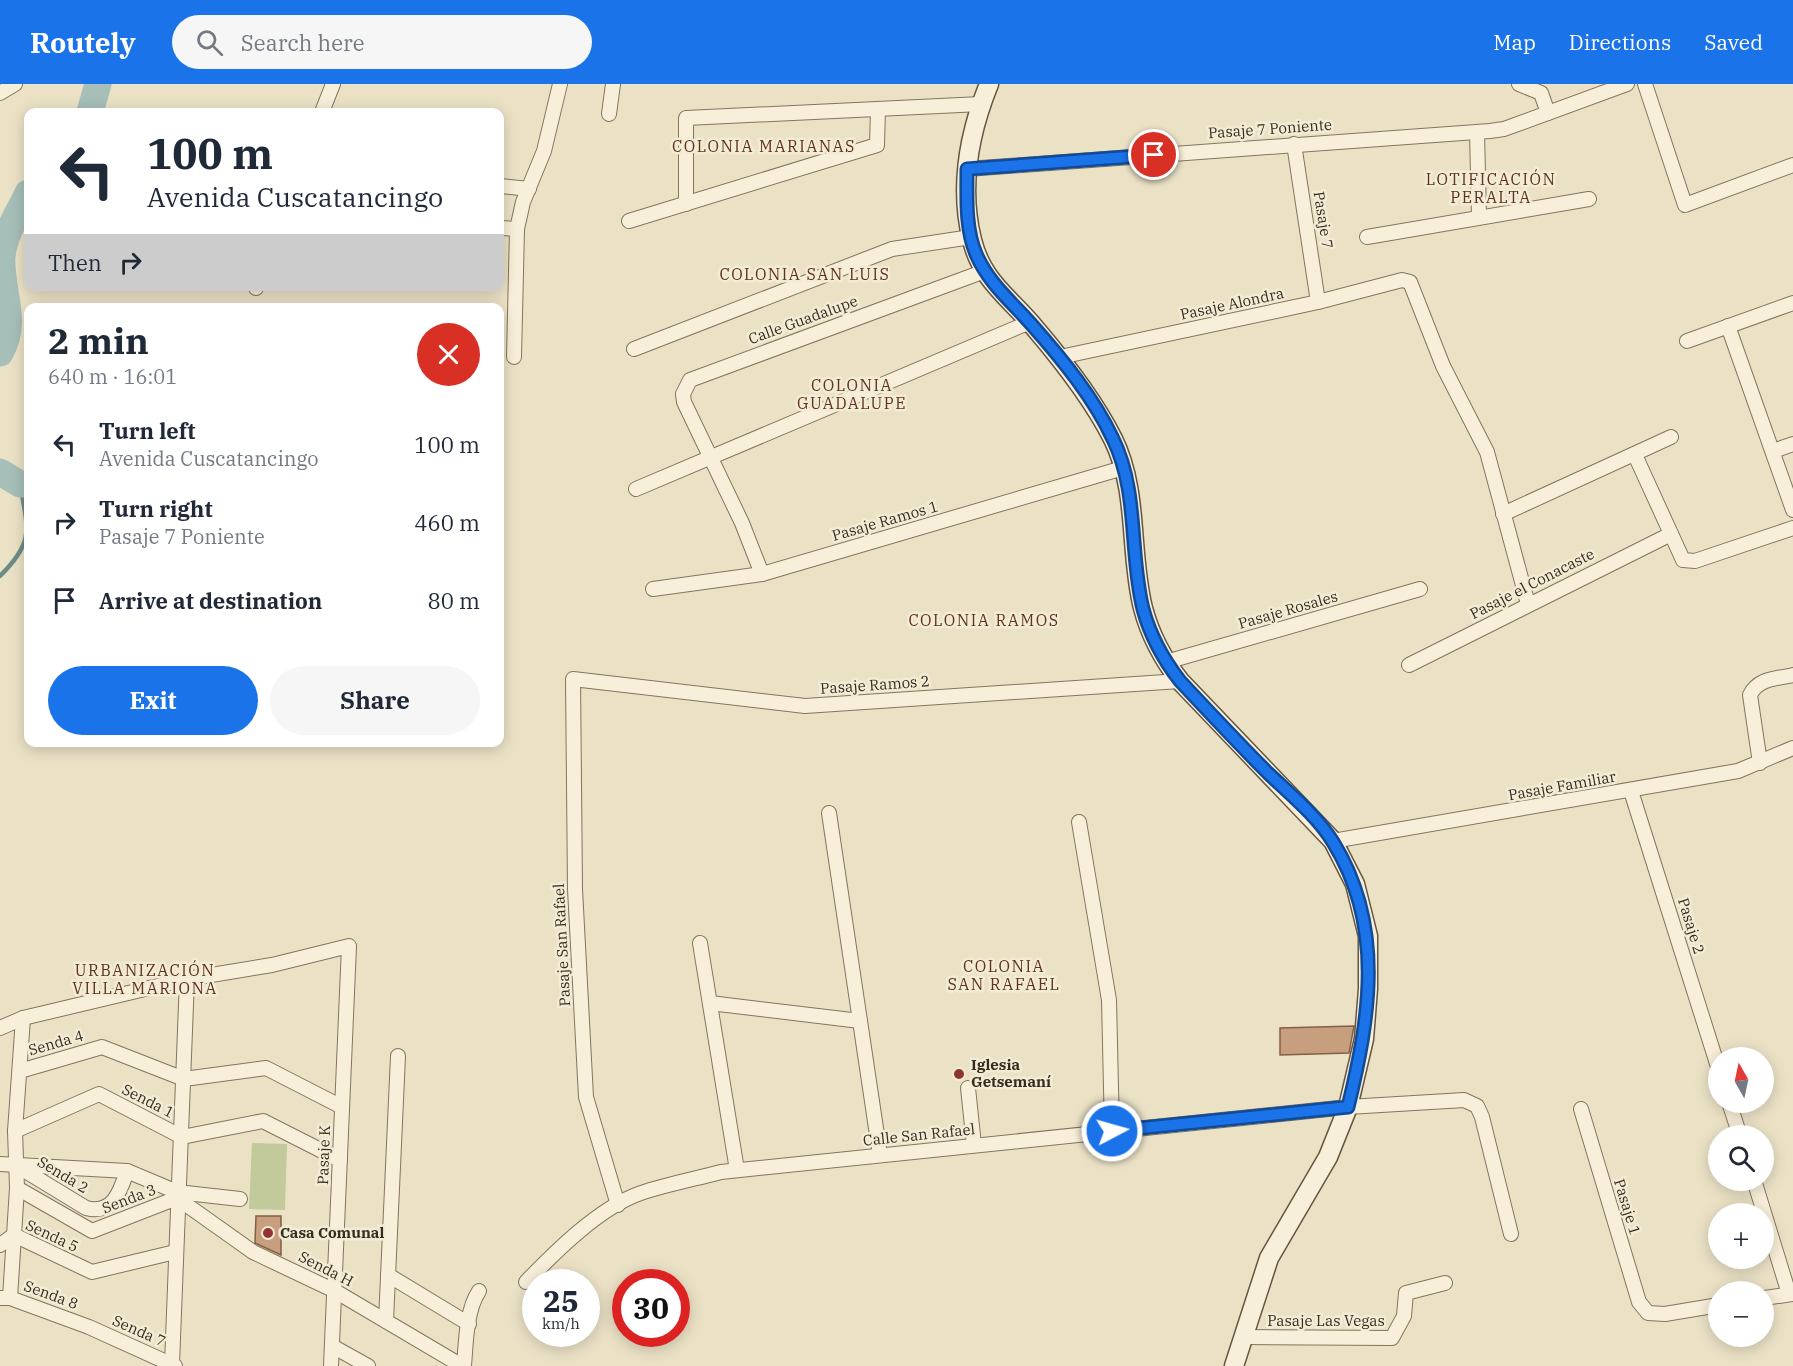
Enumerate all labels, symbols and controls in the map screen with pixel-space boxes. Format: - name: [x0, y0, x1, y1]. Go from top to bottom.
- search box: [172, 15, 592, 69]
- text: Routely: [30, 24, 136, 61]
- icon: search: [193, 26, 226, 59]
- text: Search here: [241, 28, 365, 57]
- text: Map: [1493, 28, 1536, 56]
- text: Directions: [1569, 28, 1671, 56]
- text: Saved: [1704, 28, 1763, 56]
- street label: Pasaje 7 Poniente: [1207, 115, 1333, 142]
- text: 100 m: [147, 126, 273, 181]
- pin: [1128, 129, 1179, 180]
- icon: left: [48, 132, 126, 210]
- district label: COLONIA MARIANAS: [672, 136, 856, 156]
- icon: arrive: [1137, 138, 1170, 171]
- district label: LOTIFICACIÓN PERALTA: [1426, 168, 1556, 207]
- text: Avenida Cuscatancingo: [147, 179, 443, 214]
- street label: Pasaje 7: [1310, 190, 1337, 250]
- icon: right: [114, 246, 147, 279]
- text: Then: [48, 248, 102, 277]
- district label: COLONIA SAN LUIS: [719, 264, 891, 284]
- street label: Pasaje Alondra: [1178, 283, 1285, 324]
- street label: Calle Guadalupe: [746, 291, 860, 348]
- text: 2 min: [48, 317, 149, 364]
- button: close: [417, 323, 480, 386]
- text: 640 m · 16:01: [48, 363, 177, 390]
- district label: COLONIA GUADALUPE: [797, 375, 907, 413]
- text: Turn left: [99, 416, 195, 445]
- icon: left: [48, 428, 81, 461]
- text: 100 m: [414, 430, 480, 459]
- text: Avenida Cuscatancingo: [99, 445, 319, 472]
- text: Turn right: [99, 494, 213, 523]
- street label: Pasaje Ramos 1: [829, 496, 940, 545]
- icon: right: [48, 506, 81, 539]
- text: 460 m: [414, 508, 480, 537]
- text: Pasaje 7 Poniente: [99, 523, 265, 550]
- street label: Pasaje el Conacaste: [1466, 544, 1597, 623]
- icon: arrive: [48, 584, 81, 617]
- text: Arrive at destination: [99, 586, 322, 615]
- text: 80 m: [428, 586, 480, 615]
- street label: Pasaje Rosales: [1236, 586, 1340, 633]
- district label: COLONIA RAMOS: [908, 610, 1060, 630]
- button: Exit: [48, 666, 258, 735]
- button: Share: [270, 666, 480, 735]
- street label: Pasaje Ramos 2: [820, 671, 930, 698]
- street label: Pasaje Familiar: [1507, 767, 1618, 804]
- street label: Pasaje San Rafael: [549, 883, 574, 1007]
- street label: Pasaje 2: [1674, 895, 1709, 956]
- district label: COLONIA SAN RAFAEL: [947, 956, 1061, 994]
- district label: URBANIZACIÓN VILLA MARIONA: [72, 959, 218, 998]
- street label: Senda 4: [26, 1026, 86, 1059]
- north arrow: [1708, 1047, 1774, 1113]
- map controls: [1708, 1047, 1774, 1347]
- place label: Iglesia Getsemaní: [971, 1055, 1051, 1091]
- marker: Iglesia Getsemaní: [952, 1067, 966, 1081]
- street label: Senda 1: [119, 1079, 178, 1122]
- position arrow: [1080, 1099, 1144, 1163]
- street label: Calle San Rafael: [862, 1119, 976, 1150]
- street label: Pasaje K: [313, 1125, 334, 1185]
- button: search: [1708, 1125, 1774, 1191]
- street label: Senda 2: [34, 1152, 92, 1197]
- street label: Pasaje 1: [1610, 1176, 1645, 1237]
- street label: Senda 3: [99, 1180, 158, 1217]
- button: +: [1708, 1203, 1774, 1269]
- street label: Senda 5: [23, 1215, 82, 1256]
- place label: Casa Comunal: [280, 1223, 384, 1242]
- marker: Casa Comunal: [261, 1226, 275, 1240]
- street label: Senda H: [296, 1247, 357, 1290]
- speed limit sign: 30: [612, 1269, 690, 1347]
- street label: Senda 8: [21, 1276, 81, 1313]
- text: 25: [543, 1281, 579, 1320]
- button: −: [1708, 1281, 1774, 1347]
- street label: Senda 7: [110, 1310, 169, 1351]
- street label: Pasaje Las Vegas: [1267, 1311, 1385, 1330]
- text: km/h: [542, 1314, 580, 1333]

